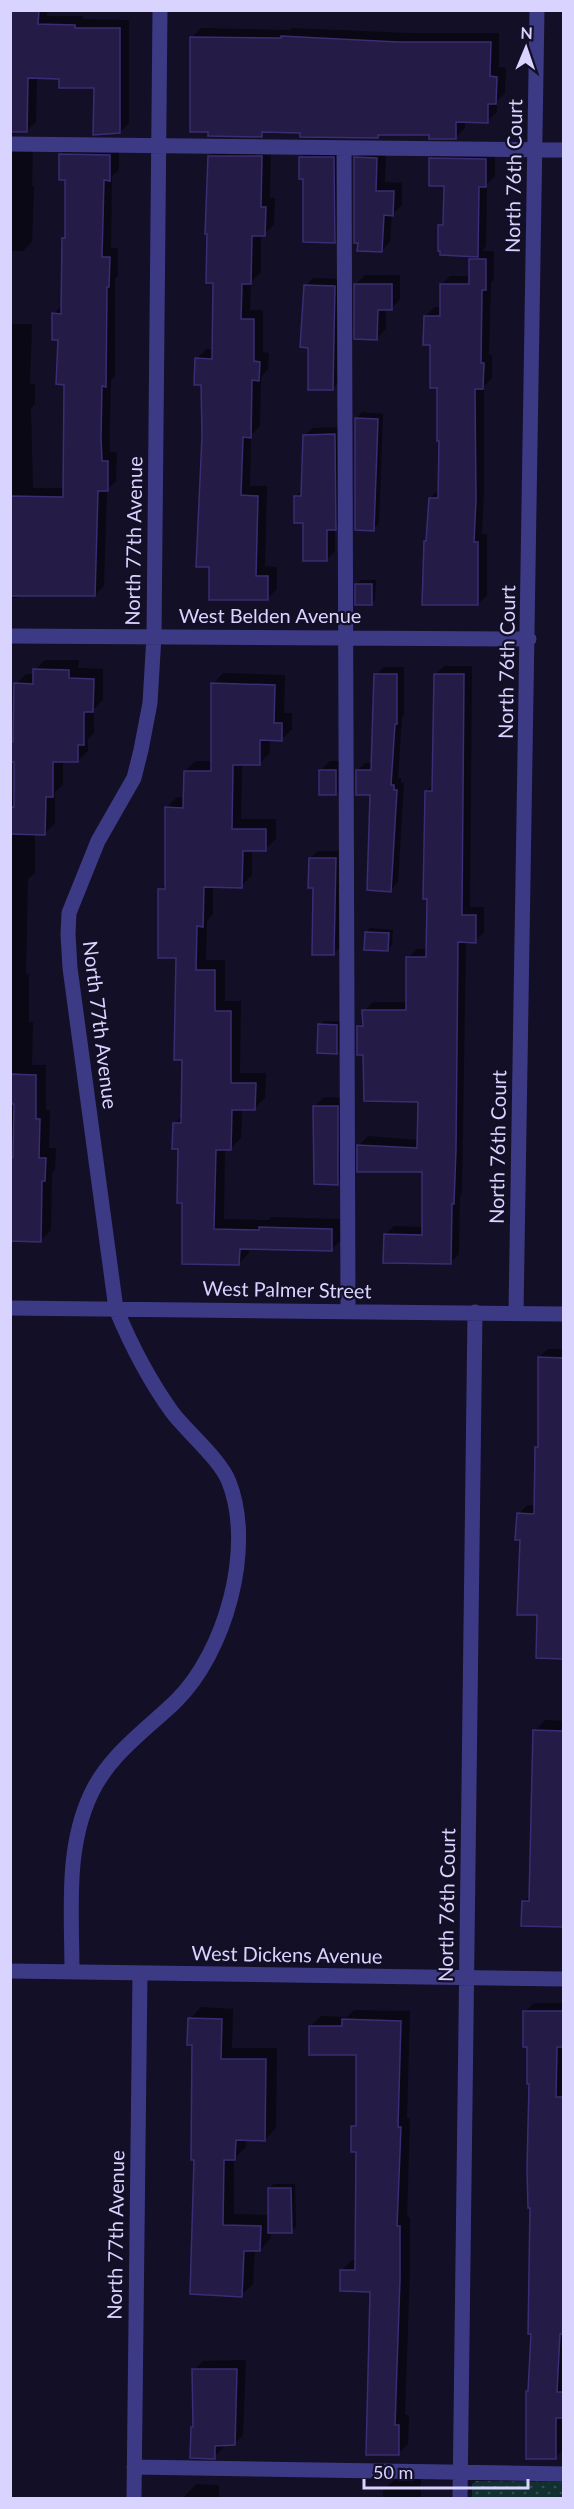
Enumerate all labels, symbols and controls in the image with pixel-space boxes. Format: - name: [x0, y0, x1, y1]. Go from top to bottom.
- north arrow: [496, 18, 556, 78]
- text: N: [520, 23, 533, 42]
- street label: North 76th Court: [500, 99, 526, 253]
- street label: North 77th Avenue: [120, 456, 146, 626]
- street label: North 76th Court: [493, 585, 519, 739]
- street label: West Belden Avenue: [179, 603, 361, 627]
- street label: North 77th Avenue: [79, 939, 123, 1110]
- street label: North 76th Court: [484, 1070, 510, 1224]
- street label: West Palmer Street: [202, 1276, 372, 1302]
- street label: North 76th Court: [433, 1828, 459, 1982]
- street label: West Dickens Avenue: [191, 1940, 383, 1968]
- street label: North 77th Avenue: [102, 2150, 128, 2320]
- scale bar: [364, 2452, 528, 2490]
- text: 50 m: [373, 2461, 413, 2483]

